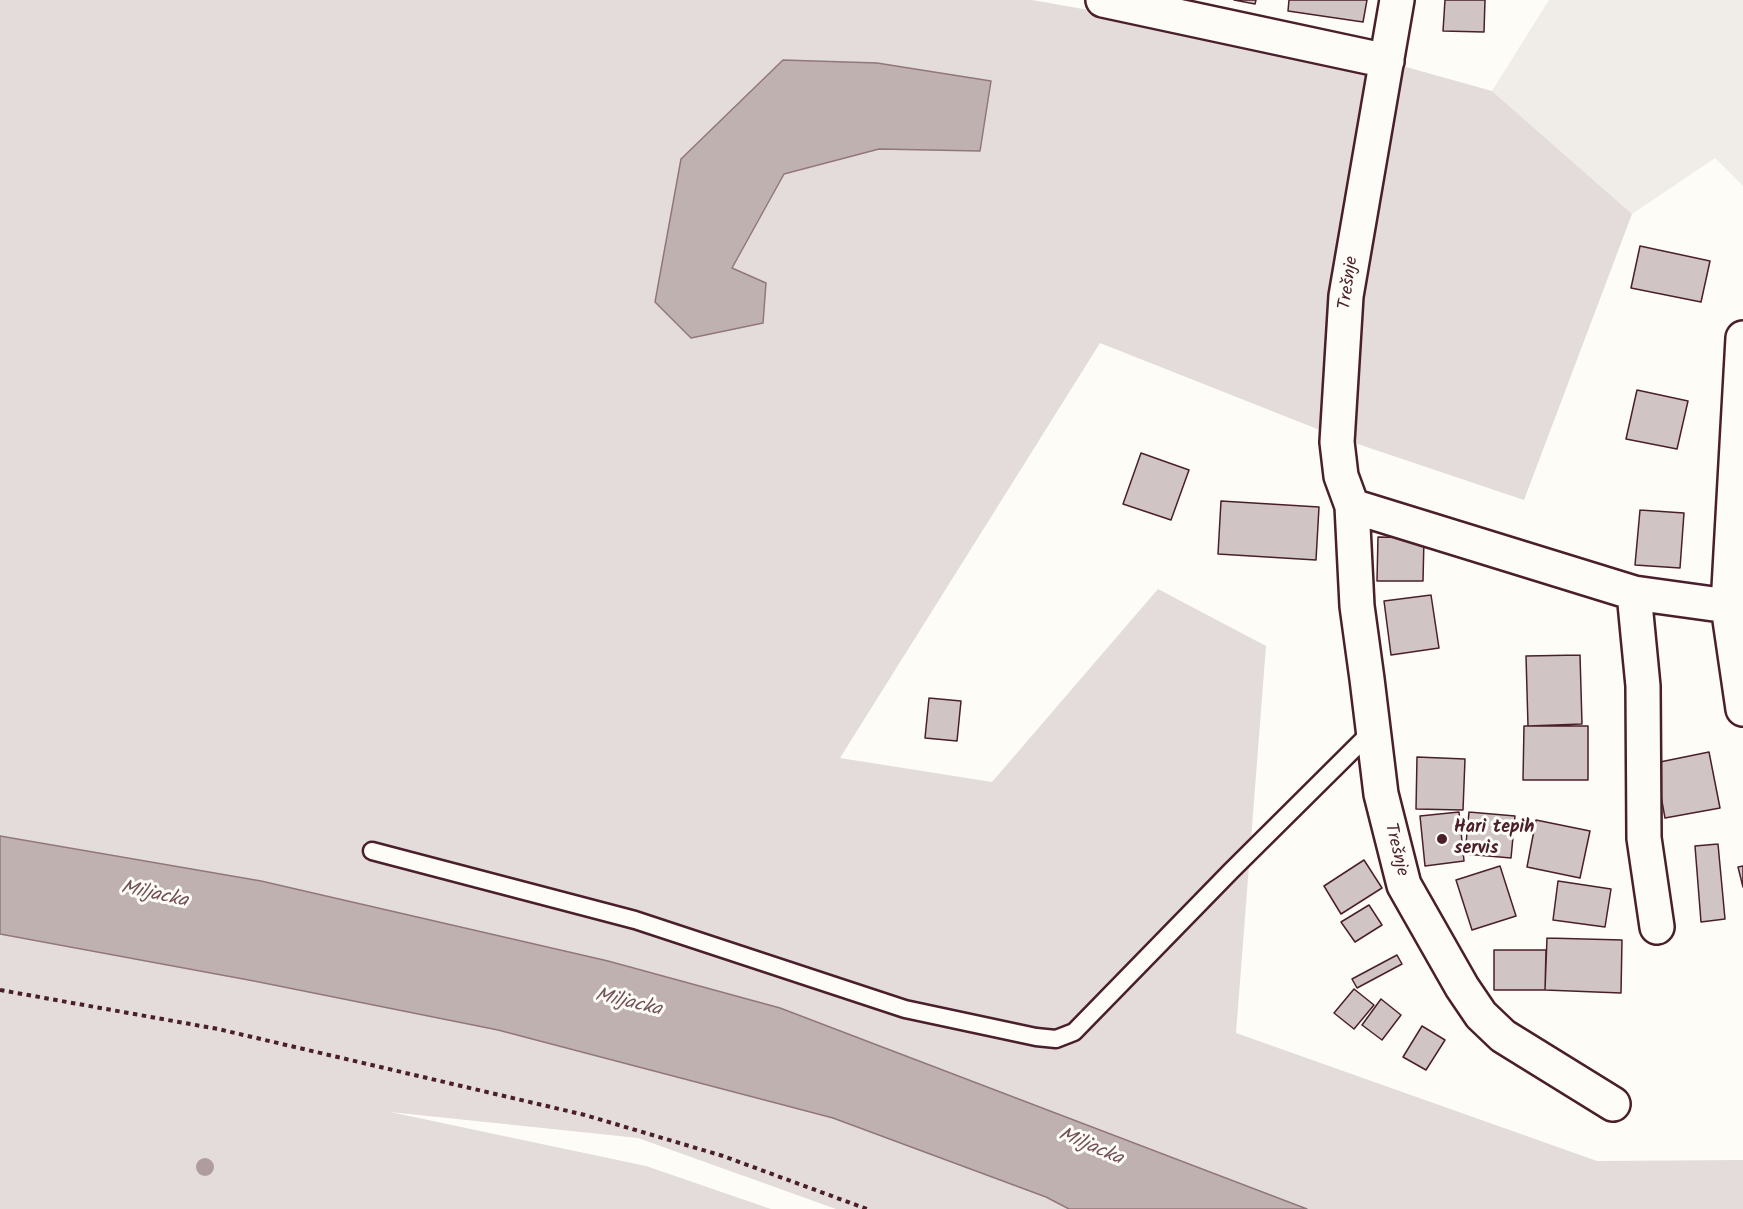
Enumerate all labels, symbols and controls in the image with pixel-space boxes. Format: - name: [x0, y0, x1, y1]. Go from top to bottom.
- street label: Trešnje: [1336, 255, 1364, 311]
- place label: Hari tepih servis: [1454, 818, 1534, 860]
- street label: Trešnje: [1378, 821, 1412, 879]
- marker: Hari tepih servis: [1435, 832, 1449, 846]
- water label: Miljacka: [118, 877, 190, 915]
- water label: Miljacka: [592, 985, 664, 1023]
- water label: Miljacka: [1054, 1124, 1126, 1172]

